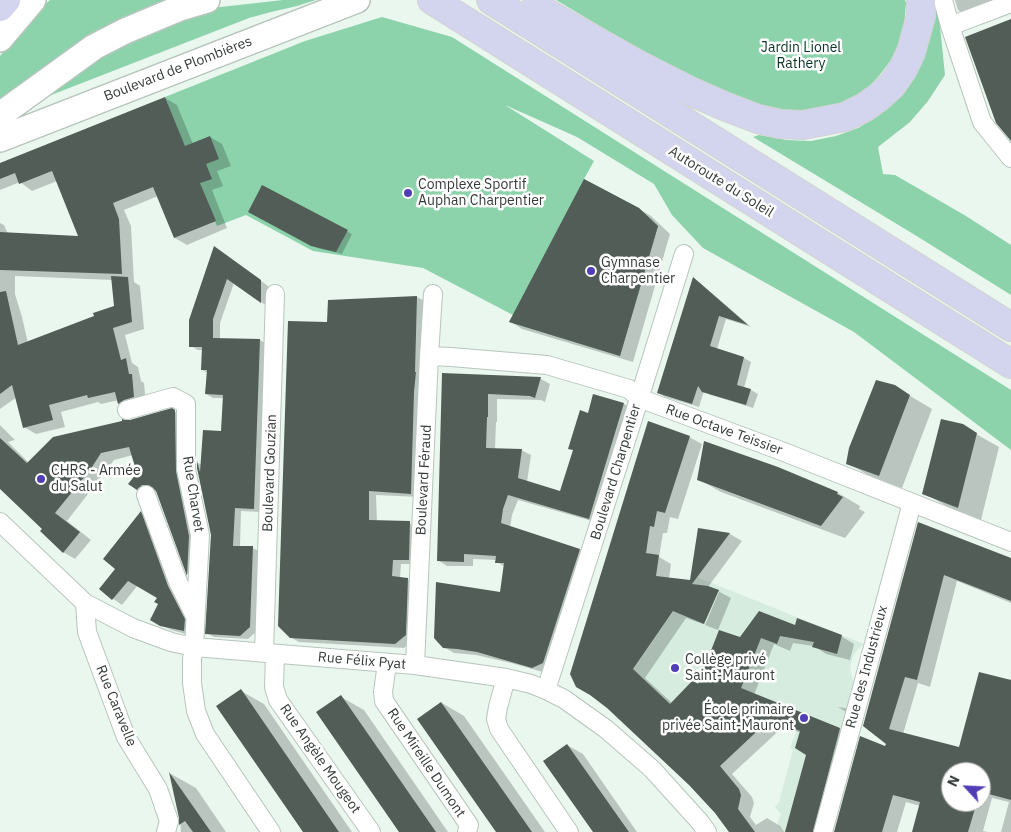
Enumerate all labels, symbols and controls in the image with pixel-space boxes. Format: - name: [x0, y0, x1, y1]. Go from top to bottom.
- street label: Boulevard de Plombières: [102, 33, 254, 105]
- park label: Jardin Lionel Rathery: [761, 40, 841, 72]
- street label: Autoroute du Soleil: [665, 143, 777, 221]
- place label: Complexe Sportif Auphan Charpentier: [418, 177, 544, 210]
- marker: Complexe Sportif Auphan Charpentier: [402, 187, 414, 199]
- place label: Gymnase Charpentier: [601, 255, 675, 288]
- marker: Gymnase Charpentier: [585, 265, 597, 277]
- street label: Rue Octave Teissier: [663, 401, 785, 459]
- street label: Boulevard Charpentier: [587, 402, 645, 542]
- street label: Boulevard Gouzian: [260, 414, 280, 532]
- street label: Boulevard Féraud: [413, 424, 435, 536]
- street label: Rue Charvet: [179, 455, 207, 533]
- place label: CHRS - Armée du Salut: [51, 463, 141, 496]
- marker: CHRS - Armée du Salut: [35, 473, 47, 485]
- street label: Rue des Industrieux: [843, 604, 891, 730]
- street label: Rue Félix Pyat: [317, 649, 407, 673]
- place label: Collège privé Saint-Mauront: [685, 652, 775, 684]
- marker: Collège privé Saint-Mauront: [669, 662, 681, 674]
- street label: Rue Caravelle: [92, 663, 140, 749]
- street label: Rue Angèle Mougeot: [276, 701, 364, 817]
- place label: École primaire privée Saint-Mauront: [662, 702, 794, 734]
- street label: Rue Mireille Dumont: [383, 705, 469, 821]
- marker: École primaire privée Saint-Mauront: [798, 712, 810, 724]
- north arrow: [941, 762, 991, 812]
- text: N: [943, 773, 964, 789]

